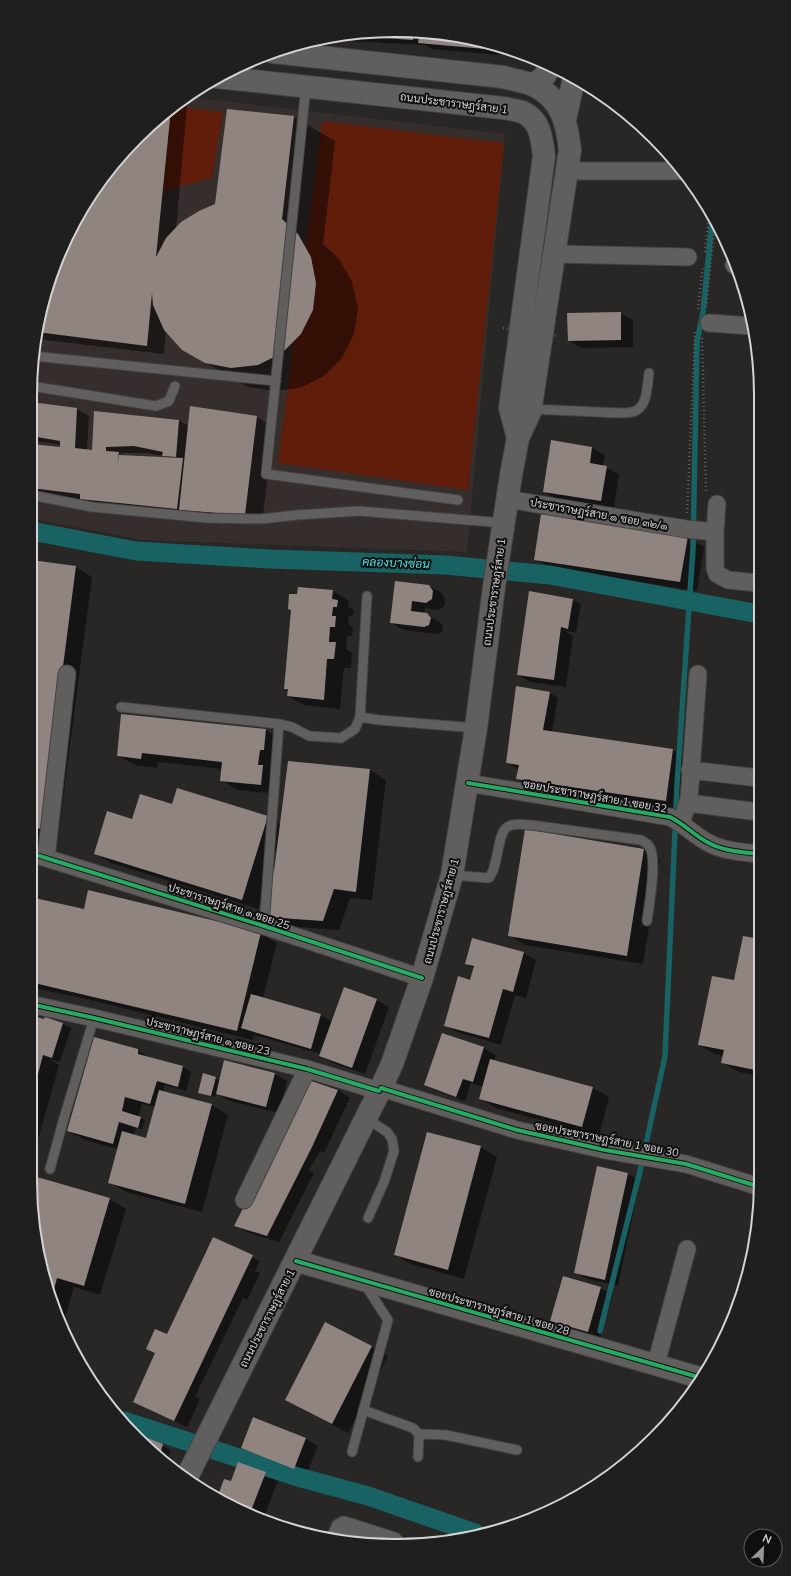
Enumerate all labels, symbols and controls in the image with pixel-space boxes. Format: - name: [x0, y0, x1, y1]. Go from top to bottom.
- street label: ถนนประชาราษฎร์สาย 1: [399, 88, 509, 118]
- street label: ประชาราษฎร์สาย ๑ ซอย ๓๒/๑: [529, 494, 669, 534]
- street label: ถนนประชาราษฎร์สาย 1: [479, 537, 509, 647]
- water label: คลองบางซ่อน: [362, 554, 431, 571]
- street label: ซอยประชาราษฎร์สาย 1 ซอย 32: [522, 775, 669, 817]
- street label: ถนนประชาราษฎร์สาย 1: [419, 857, 463, 965]
- street label: ประชาราษฎร์สาย ๑ ซอย 25: [166, 879, 292, 933]
- street label: ประชาราษฎร์สาย ๑ ซอย 23: [144, 1013, 272, 1059]
- street label: ซอยประชาราษฎร์สาย 1 ซอย 30: [534, 1117, 681, 1161]
- street label: ถนนประชาราษฎร์สาย 1: [235, 1266, 299, 1370]
- street label: ซอยประชาราษฎร์สาย 1 ซอย 28: [427, 1283, 572, 1339]
- north arrow: [743, 1528, 783, 1568]
- text: N: [760, 1531, 774, 1547]

